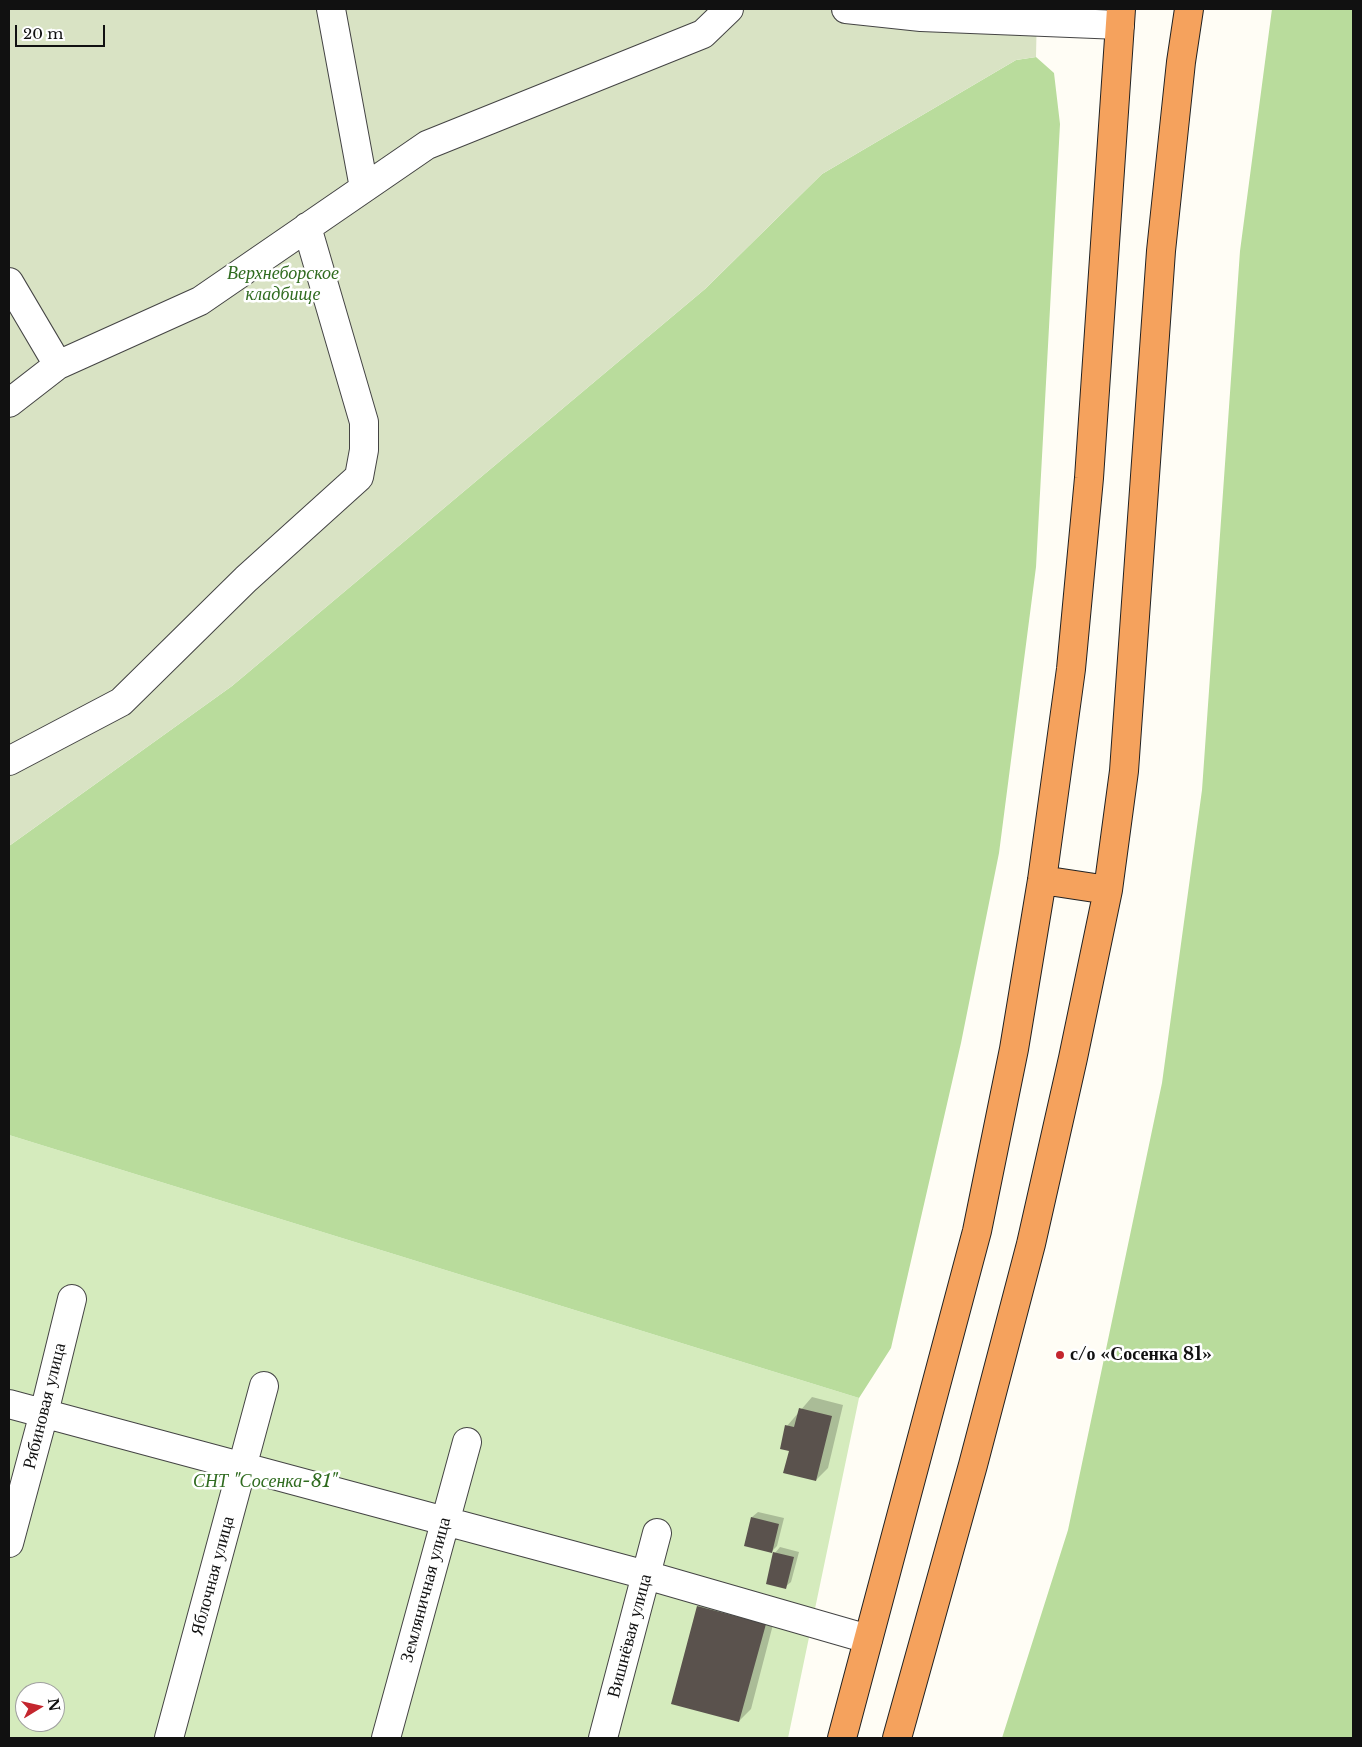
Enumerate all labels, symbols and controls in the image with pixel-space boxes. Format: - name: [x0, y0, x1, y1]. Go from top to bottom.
- scale bar: [18, 15, 108, 47]
- text: 20 m: [23, 24, 63, 43]
- park label: Верхнеборское кладбище: [227, 263, 339, 306]
- street label: Рябиновая улица: [19, 1341, 71, 1471]
- place label: с/о «Сосенка 81»: [1070, 1344, 1212, 1366]
- marker: с/о «Сосенка 81»: [1054, 1349, 1066, 1361]
- park label: СНТ "Сосенка-81": [193, 1471, 337, 1493]
- street label: Яблочная улица: [187, 1514, 239, 1638]
- street label: Земляничная улица: [396, 1515, 456, 1665]
- street label: Вишнёвая улица: [603, 1572, 657, 1700]
- north arrow: [15, 1682, 65, 1732]
- text: N: [44, 1697, 64, 1713]

